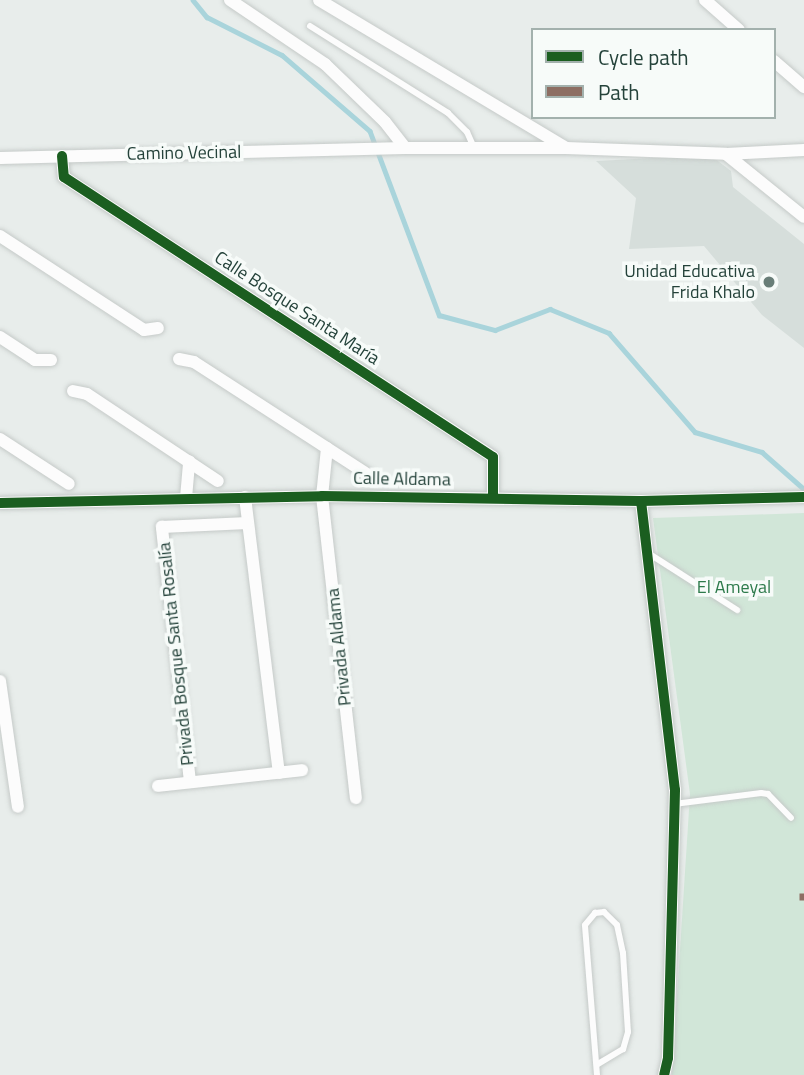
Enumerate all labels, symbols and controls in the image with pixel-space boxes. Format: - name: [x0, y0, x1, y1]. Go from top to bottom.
- legend: [531, 28, 776, 119]
- text: Cycle path: [598, 41, 689, 73]
- text: Path: [598, 76, 640, 108]
- street label: Camino Vecinal: [127, 141, 241, 165]
- street label: Calle Bosque Santa María: [211, 247, 383, 369]
- place label: Unidad Educativa Frida Khalo: [624, 261, 755, 304]
- marker: Unidad Educativa Frida Khalo: [761, 274, 777, 290]
- street label: Calle Aldama: [353, 467, 451, 491]
- street label: Privada Bosque Santa Rosalía: [154, 541, 198, 767]
- park label: El Ameyal: [697, 576, 771, 598]
- street label: Privada Aldama: [322, 587, 356, 707]

